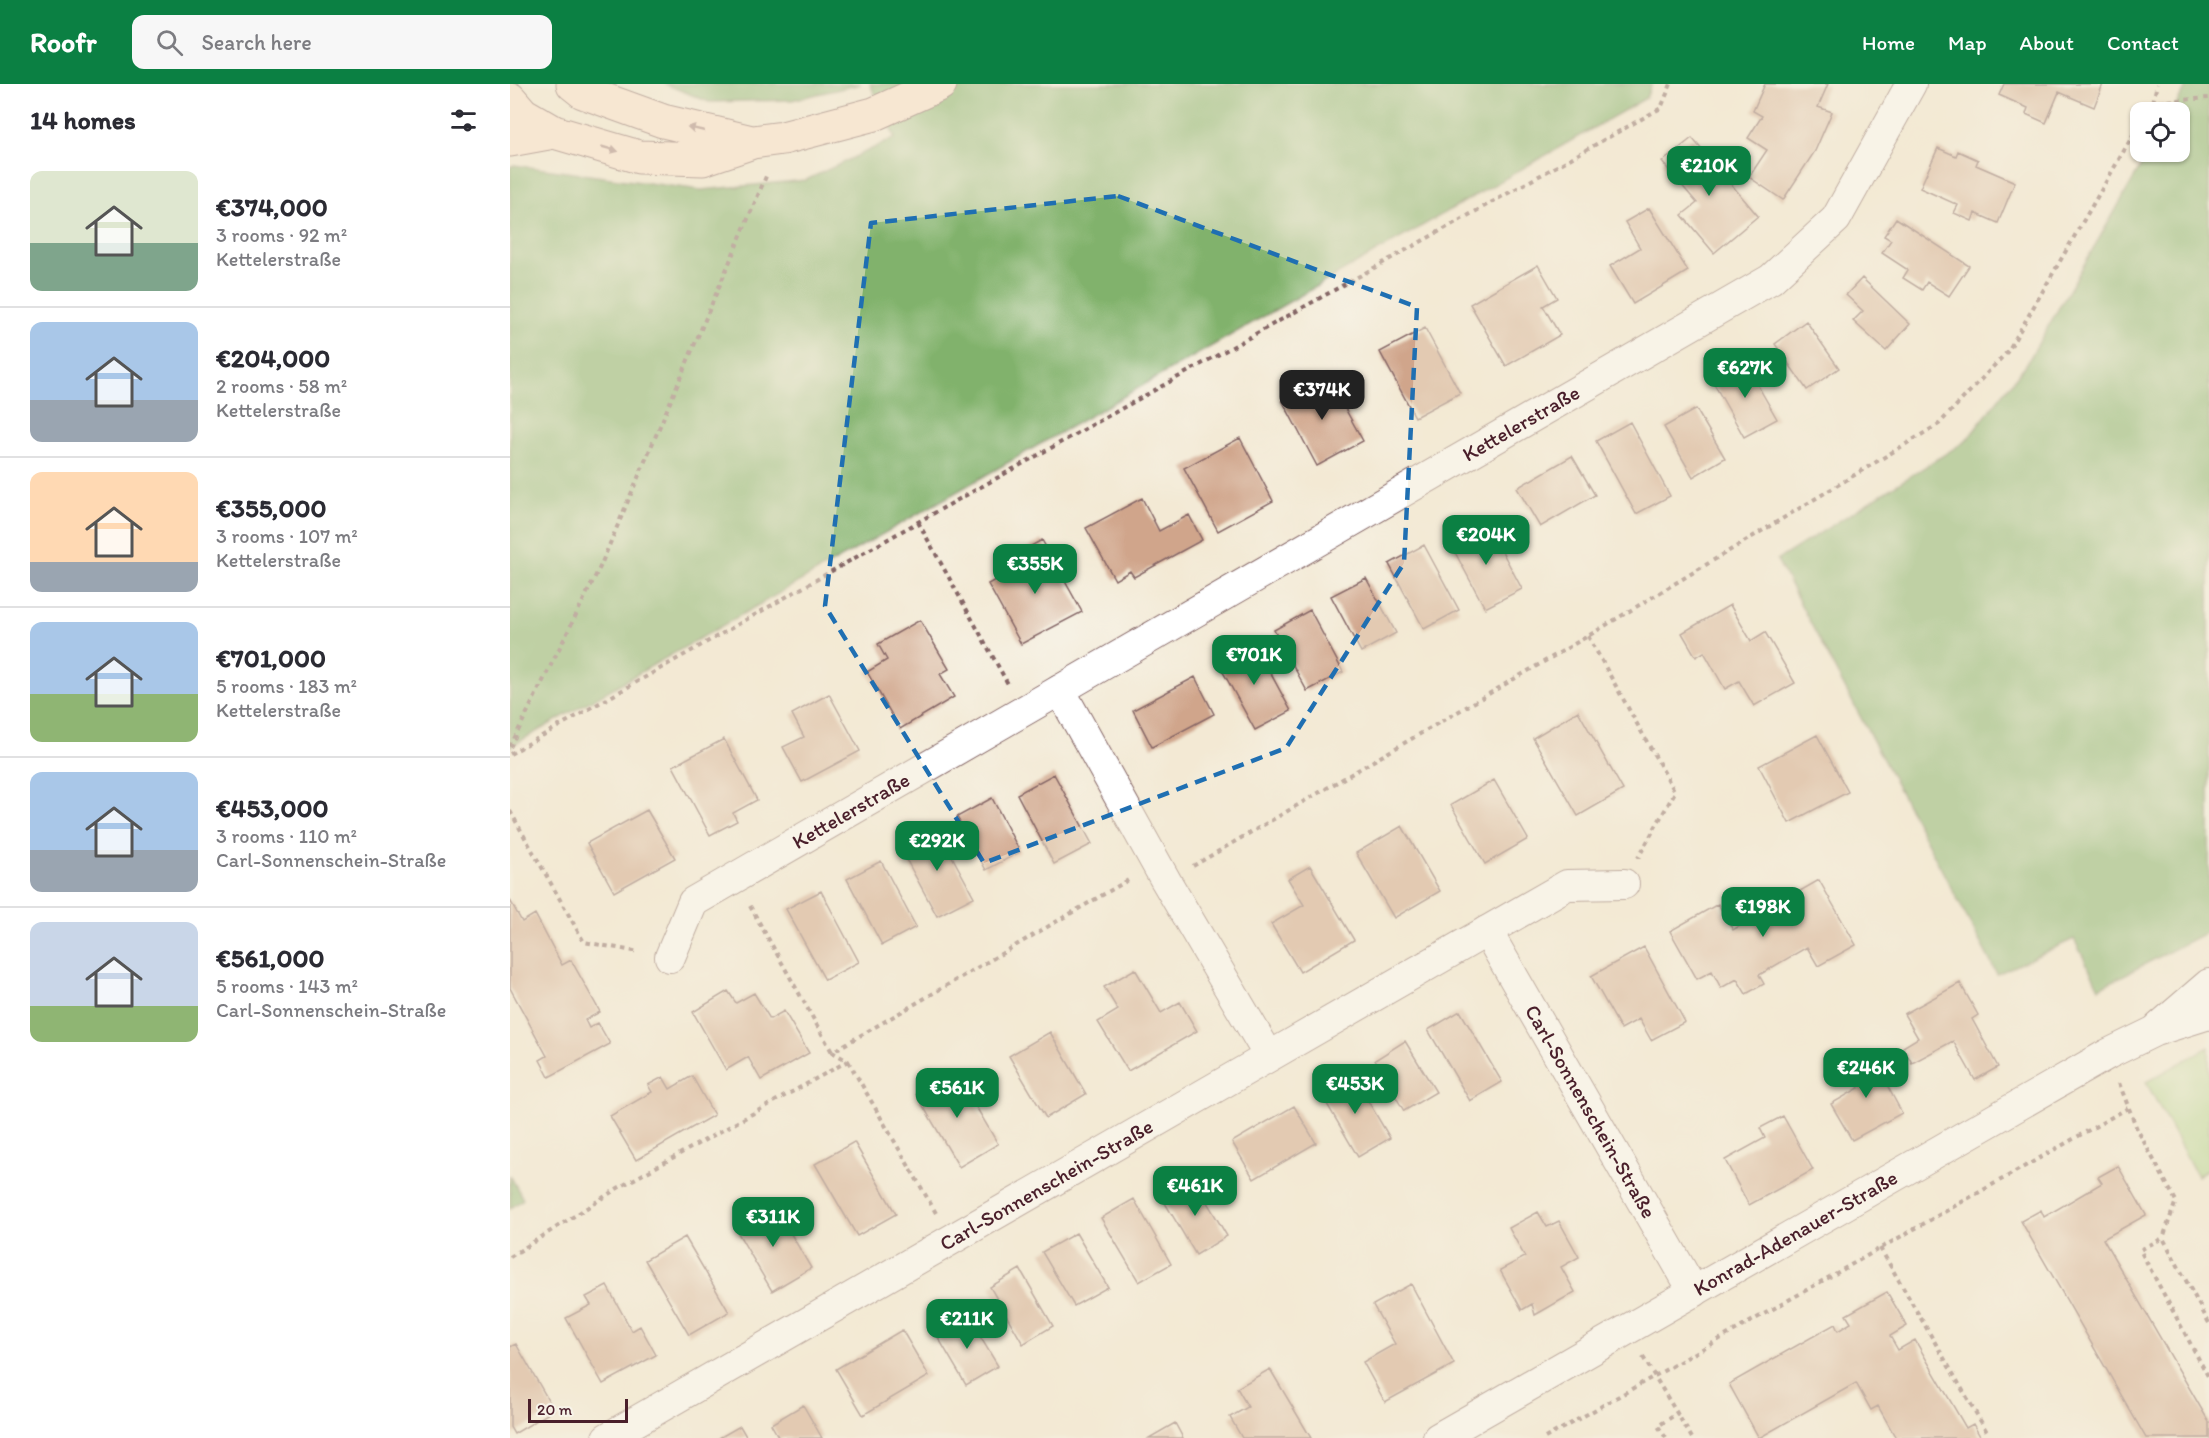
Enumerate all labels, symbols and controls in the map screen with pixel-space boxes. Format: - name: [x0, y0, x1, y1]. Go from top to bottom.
- search box: [132, 15, 552, 69]
- text: Roofr: [30, 25, 96, 59]
- icon: search: [153, 26, 186, 59]
- text: Search here: [201, 29, 312, 56]
- text: Home: [1862, 30, 1915, 55]
- text: Map: [1948, 30, 1987, 55]
- text: About: [2020, 30, 2074, 55]
- text: Contact: [2107, 30, 2179, 55]
- map controls: [2130, 102, 2190, 162]
- button: locate: [2130, 102, 2190, 162]
- text: 14 homes: [30, 104, 136, 136]
- icon: filters: [447, 104, 480, 137]
- one-way arrow: [686, 123, 705, 133]
- one-way arrow: [601, 144, 620, 154]
- pin: €210K: [1667, 146, 1751, 197]
- text: €210K: [1681, 153, 1737, 177]
- text: €374,000: [216, 191, 328, 223]
- icon: home: [78, 195, 150, 267]
- text: 3 rooms · 92 m²: [216, 223, 347, 247]
- text: Kettelerstraße: [216, 247, 341, 271]
- text: €204,000: [216, 342, 330, 374]
- icon: home: [78, 346, 150, 418]
- pin: €627K: [1703, 348, 1787, 399]
- text: €627K: [1717, 355, 1773, 379]
- pin: €374K: [1280, 370, 1364, 421]
- text: 2 rooms · 58 m²: [216, 374, 347, 398]
- text: €374K: [1293, 377, 1351, 401]
- street label: Kettelerstraße: [1458, 379, 1584, 467]
- text: Kettelerstraße: [216, 398, 341, 422]
- text: €355,000: [216, 492, 327, 524]
- icon: home: [78, 496, 150, 568]
- pin: €204K: [1444, 515, 1528, 566]
- text: €204K: [1456, 522, 1516, 546]
- text: 3 rooms · 107 m²: [216, 524, 358, 548]
- pin: €355K: [993, 544, 1077, 595]
- text: Kettelerstraße: [216, 548, 341, 572]
- text: €355K: [1007, 551, 1063, 575]
- pin: €701K: [1212, 635, 1296, 686]
- text: €701,000: [216, 642, 326, 674]
- text: €701K: [1226, 642, 1282, 666]
- icon: home: [78, 646, 150, 718]
- text: 5 rooms · 183 m²: [216, 674, 357, 698]
- text: Kettelerstraße: [216, 698, 341, 722]
- street label: Kettelerstraße: [788, 767, 914, 854]
- text: €453,000: [216, 792, 329, 824]
- icon: home: [78, 796, 150, 868]
- pin: €292K: [895, 821, 979, 872]
- text: 3 rooms · 110 m²: [216, 824, 357, 848]
- text: €292K: [909, 828, 965, 852]
- text: Carl-Sonnenschein-Straße: [216, 848, 446, 872]
- pin: €198K: [1721, 887, 1805, 938]
- text: €198K: [1736, 894, 1790, 918]
- text: €561,000: [216, 942, 325, 974]
- icon: home: [78, 946, 150, 1018]
- text: 5 rooms · 143 m²: [216, 974, 358, 998]
- text: Carl-Sonnenschein-Straße: [216, 998, 446, 1022]
- street label: Carl-Sonnenschein-Straße: [1520, 1000, 1662, 1222]
- pin: €246K: [1824, 1048, 1908, 1099]
- text: €246K: [1837, 1055, 1895, 1079]
- pin: €453K: [1313, 1064, 1397, 1115]
- pin: €561K: [915, 1068, 999, 1119]
- text: €453K: [1326, 1071, 1384, 1095]
- text: €561K: [930, 1075, 984, 1099]
- street label: Carl-Sonnenschein-Straße: [935, 1113, 1157, 1256]
- street label: Konrad-Adenauer-Straße: [1689, 1164, 1902, 1301]
- pin: €461K: [1153, 1166, 1237, 1217]
- text: €461K: [1167, 1173, 1223, 1197]
- pin: €311K: [731, 1197, 815, 1248]
- text: €311K: [746, 1204, 800, 1228]
- pin: €211K: [925, 1299, 1009, 1350]
- text: €211K: [940, 1306, 994, 1330]
- scale bar: [528, 1396, 628, 1424]
- text: 20 m: [537, 1400, 572, 1419]

